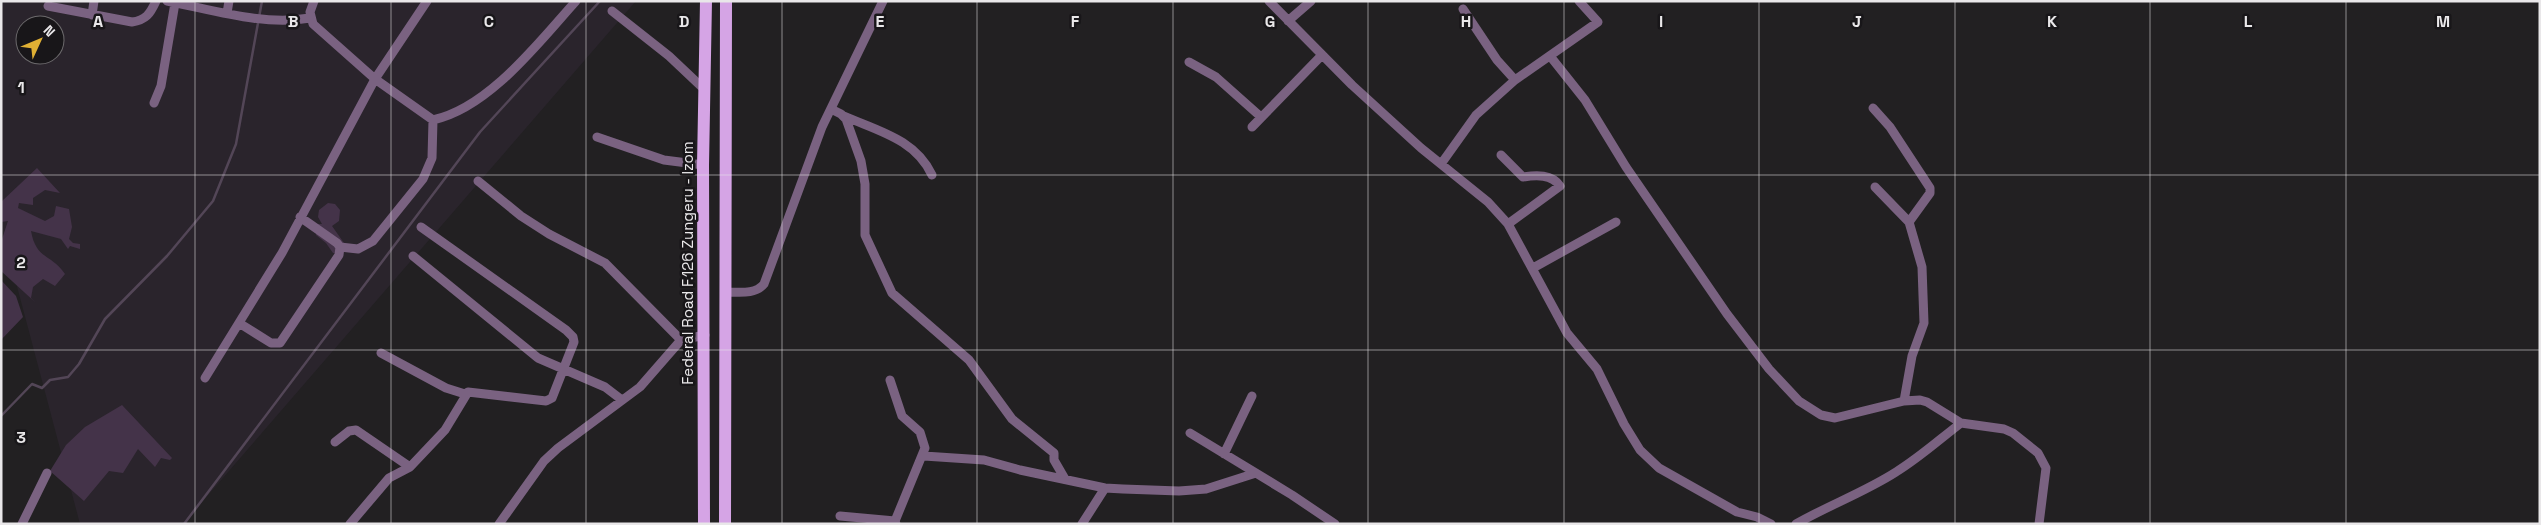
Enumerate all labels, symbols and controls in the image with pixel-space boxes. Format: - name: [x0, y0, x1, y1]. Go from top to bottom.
- text: A: [93, 11, 103, 32]
- text: B: [288, 11, 298, 32]
- text: C: [484, 11, 494, 32]
- text: D: [679, 11, 689, 32]
- text: E: [876, 11, 885, 32]
- text: F: [1071, 11, 1080, 32]
- text: G: [1265, 11, 1275, 32]
- text: H: [1461, 11, 1471, 32]
- text: I: [1659, 11, 1663, 32]
- text: J: [1852, 11, 1862, 32]
- text: K: [2047, 11, 2057, 32]
- text: L: [2244, 11, 2253, 32]
- text: M: [2436, 11, 2450, 32]
- north arrow: [15, 15, 65, 65]
- text: N: [40, 21, 59, 41]
- text: 1: [17, 77, 25, 98]
- street label: Federal Road F.126 Zungeru - Izom: [678, 141, 697, 385]
- text: 2: [16, 252, 26, 273]
- text: 3: [16, 427, 26, 448]

